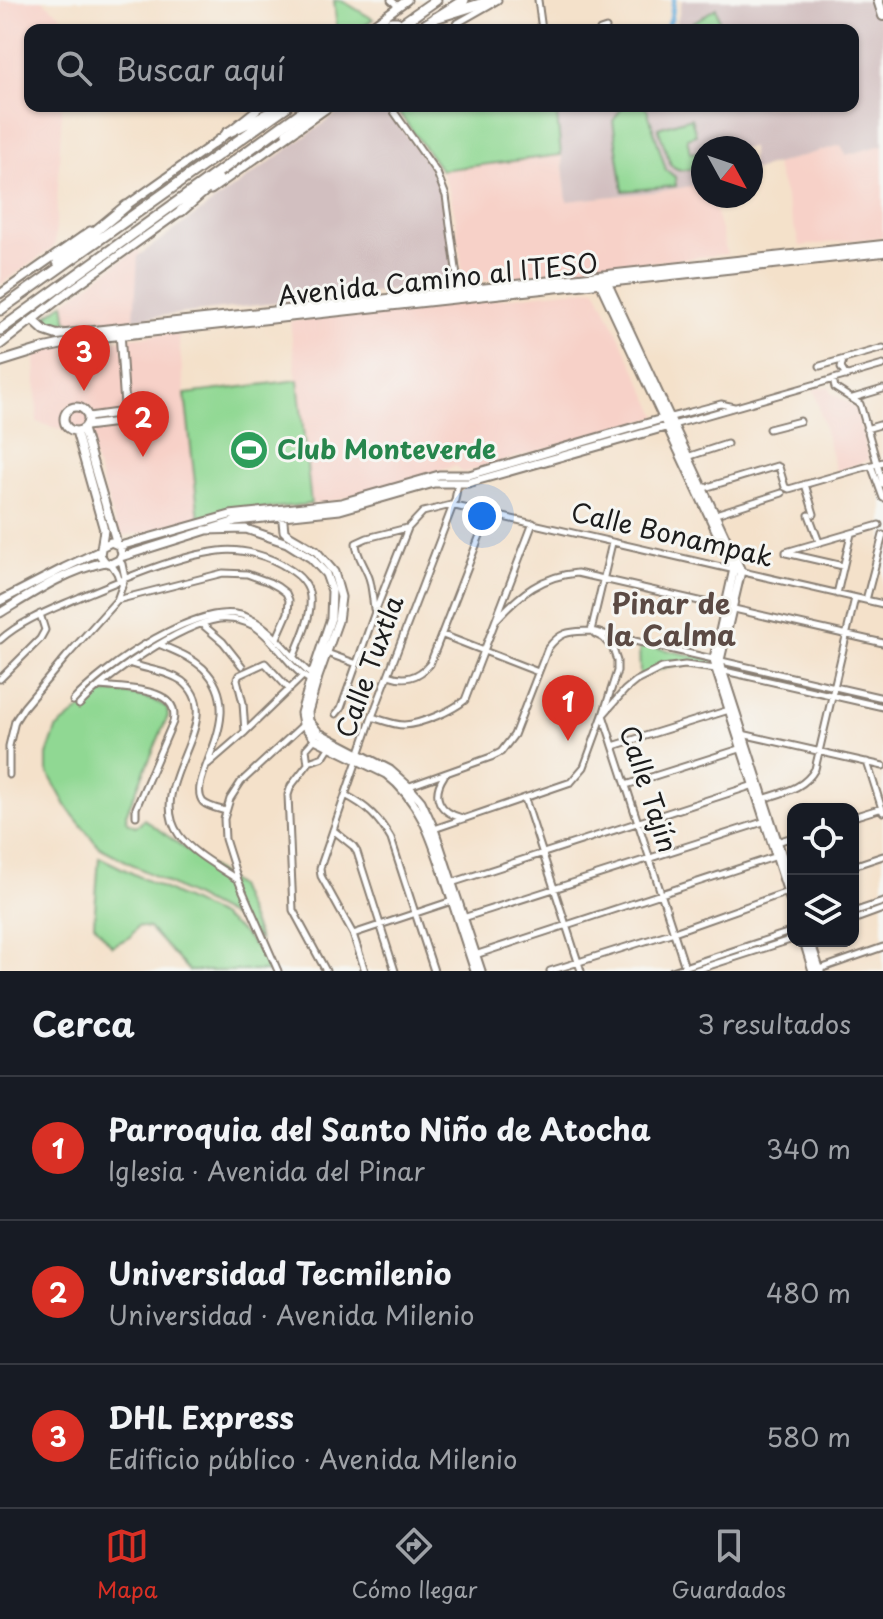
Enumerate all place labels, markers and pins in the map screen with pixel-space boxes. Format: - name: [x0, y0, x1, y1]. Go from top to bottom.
- pin: 3: [58, 325, 110, 391]
- pin: 2: [117, 391, 169, 457]
- sports icon: Club Monteverde: [228, 429, 270, 471]
- place label: Club Monteverde: [277, 429, 496, 468]
- pin: 1: [542, 675, 594, 741]

